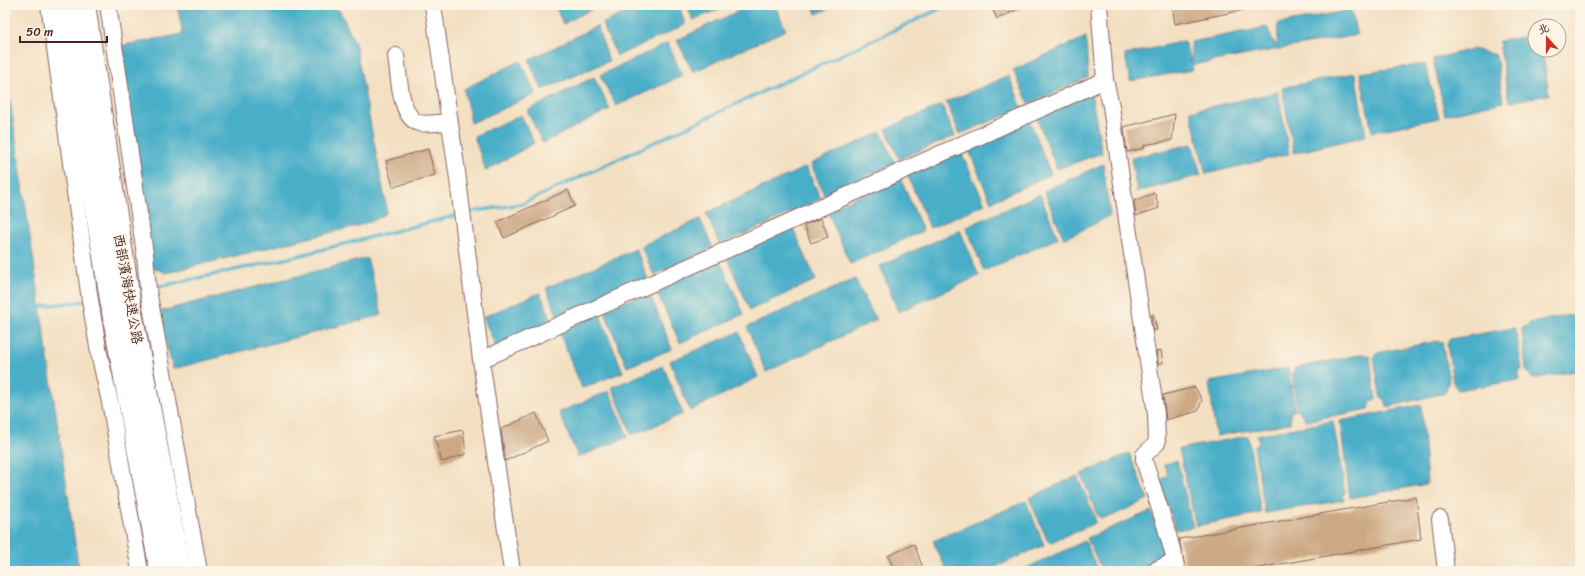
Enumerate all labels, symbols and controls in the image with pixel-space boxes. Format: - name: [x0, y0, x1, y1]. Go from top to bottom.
- scale bar: [20, 18, 107, 44]
- north arrow: [1527, 18, 1567, 58]
- text: 北: [1535, 18, 1552, 40]
- text: 50 m: [26, 21, 53, 43]
- street label: 西部濱海快速公路: [106, 232, 150, 346]

